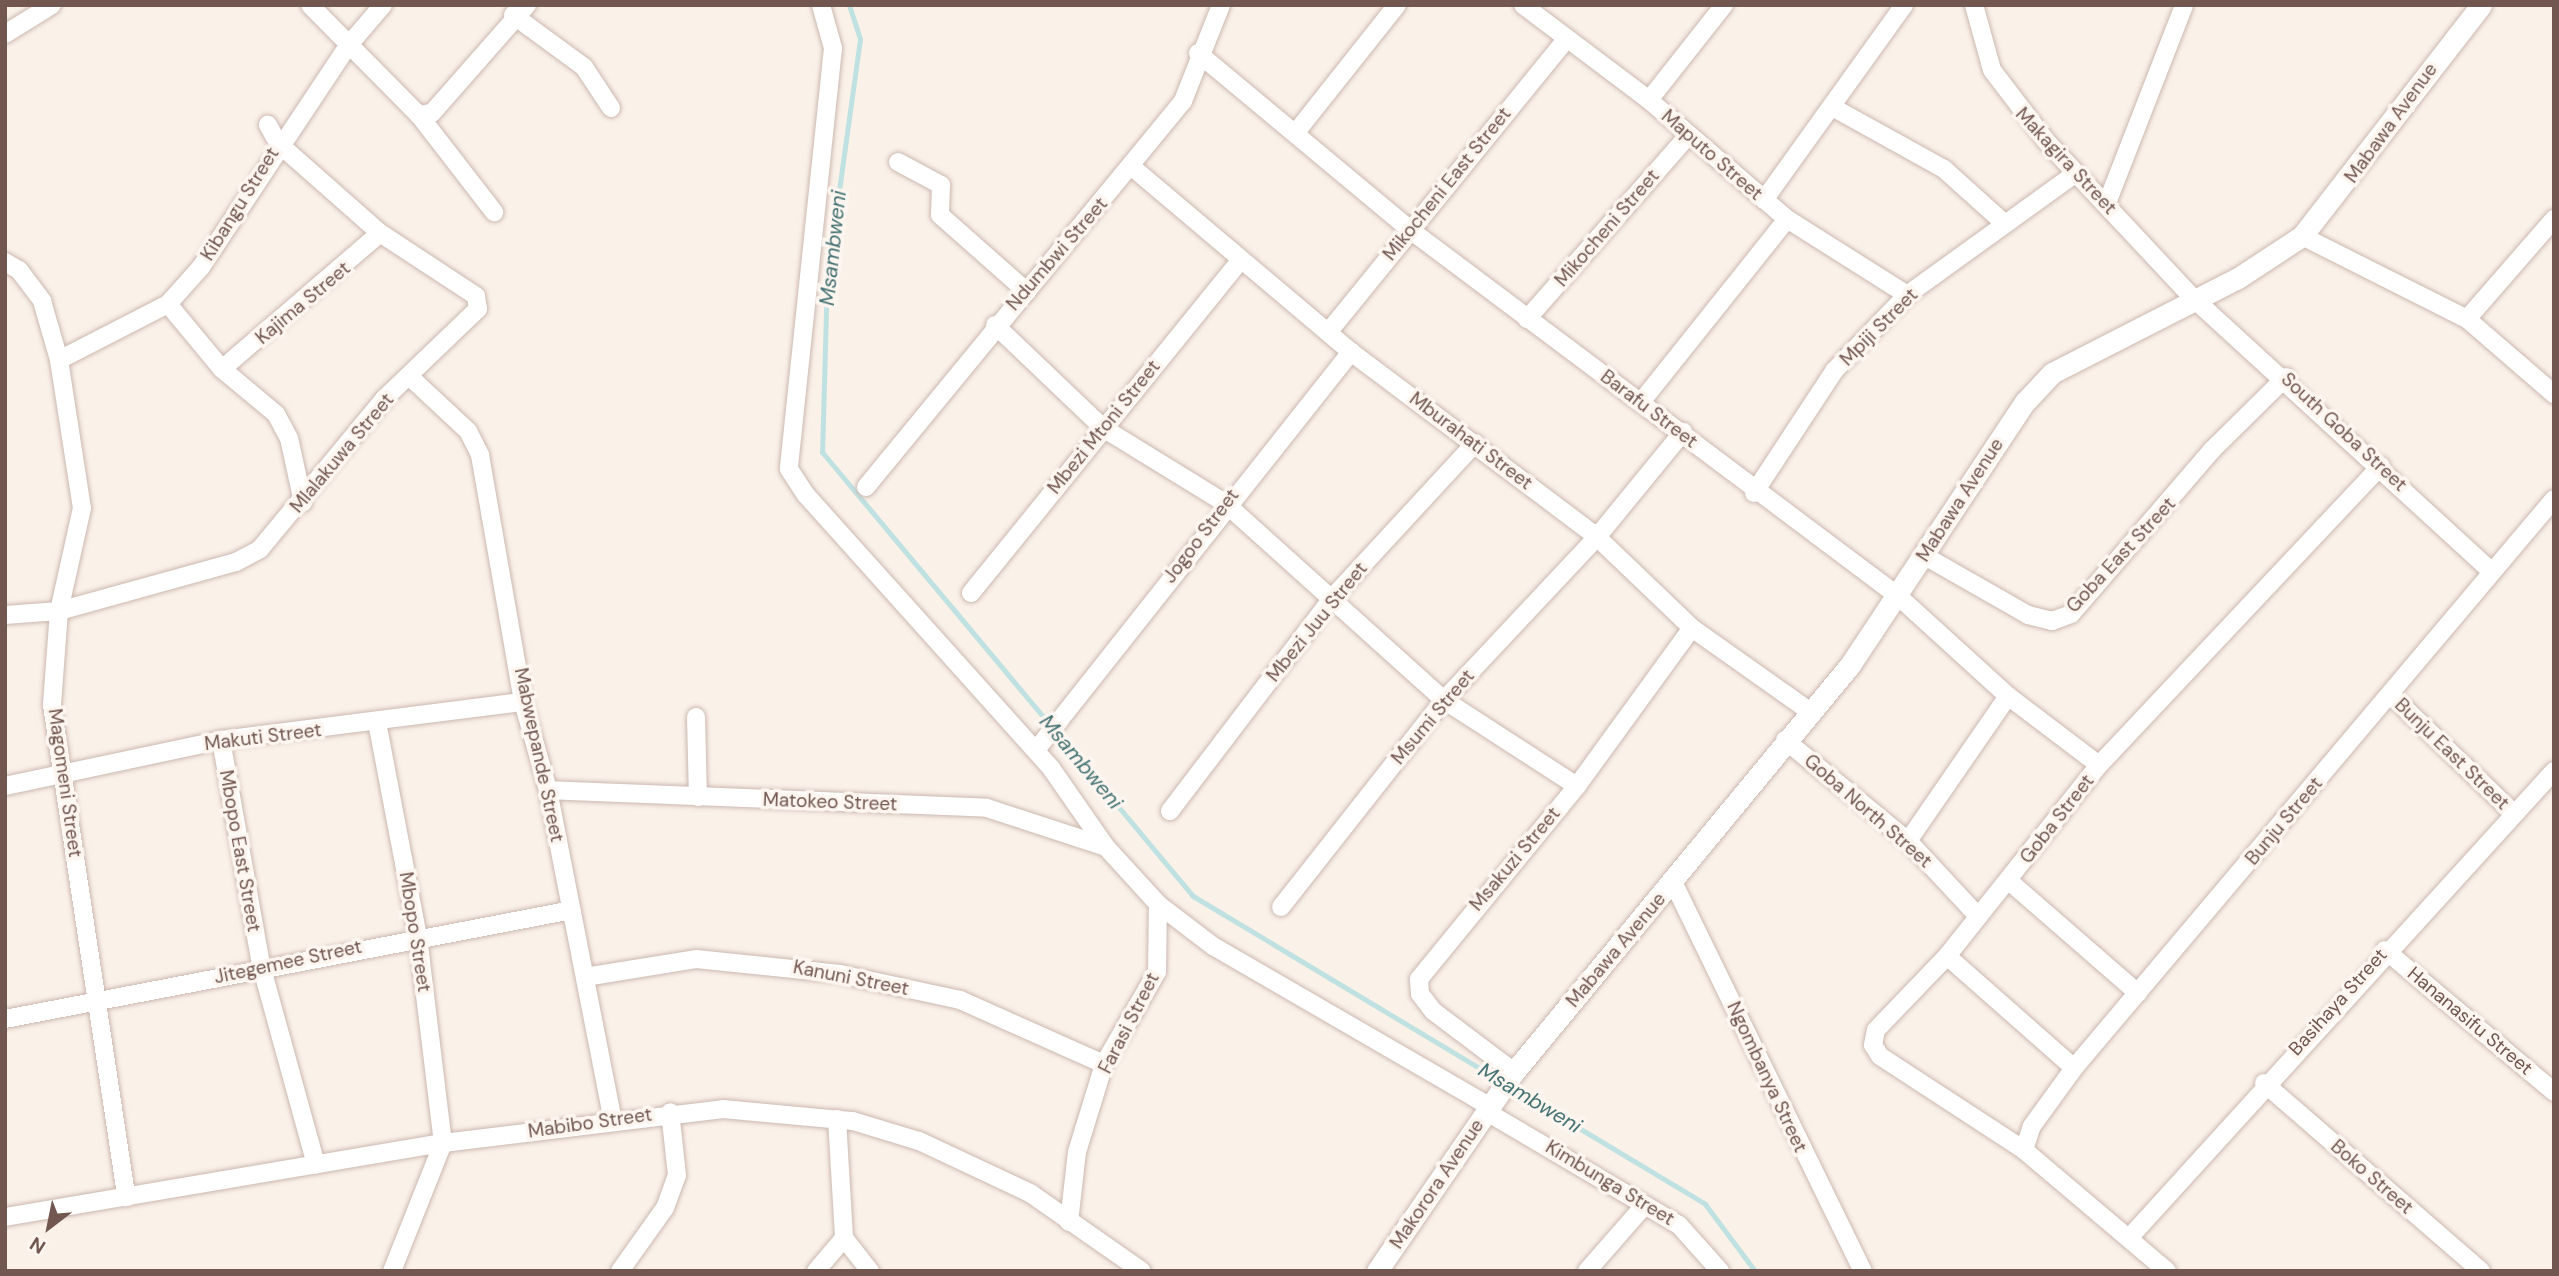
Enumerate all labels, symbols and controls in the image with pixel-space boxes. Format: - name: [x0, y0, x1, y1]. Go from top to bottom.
- street label: Mabawa Avenue: [2340, 59, 2442, 187]
- street label: Mikocheni East Street: [1378, 103, 1516, 265]
- street label: Makagira Street: [2011, 103, 2121, 219]
- street label: Maputo Street: [1657, 105, 1767, 205]
- street label: Kibangu Street: [196, 143, 284, 265]
- street label: Mikocheni Street: [1550, 165, 1664, 291]
- water label: Msambweni: [814, 189, 852, 307]
- street label: Ndumbwi Street: [1002, 193, 1112, 315]
- street label: Kajima Street: [251, 257, 355, 349]
- street label: Mpiji Street: [1835, 283, 1923, 371]
- street label: Mbezi Mtoni Street: [1043, 355, 1165, 499]
- street label: Barafu Street: [1596, 365, 1702, 453]
- street label: South Goba Street: [2276, 368, 2412, 496]
- street label: Mburahati Street: [1405, 387, 1537, 495]
- street label: Mlalakuwa Street: [285, 389, 399, 517]
- street label: Mabawa Avenue: [1912, 434, 2008, 566]
- street label: Jogoo Street: [1158, 484, 1244, 588]
- street label: Goba East Street: [2062, 493, 2180, 617]
- street label: Mbezi Juu Street: [1262, 558, 1372, 686]
- street label: Msumi Street: [1387, 665, 1479, 769]
- street label: Mabwepande Street: [509, 666, 569, 844]
- street label: Bunju East Street: [2390, 694, 2514, 814]
- street label: Magomeni Street: [43, 707, 87, 859]
- water label: Msambweni: [1034, 710, 1128, 814]
- street label: Makuti Street: [203, 719, 323, 755]
- street label: Goba North Street: [1800, 749, 1936, 873]
- street label: Mbopo East Street: [215, 768, 265, 934]
- street label: Goba Street: [2015, 770, 2099, 868]
- street label: Bunju Street: [2241, 772, 2327, 870]
- street label: Matokeo Street: [762, 788, 898, 816]
- street label: Msakuzi Street: [1465, 802, 1565, 916]
- street label: Mbopo Street: [394, 870, 436, 994]
- street label: Mabawa Avenue: [1561, 888, 1671, 1012]
- street label: Jitegemee Street: [212, 935, 364, 989]
- street label: Basihaya Street: [2284, 944, 2392, 1060]
- street label: Kanuni Street: [791, 956, 911, 1000]
- street label: Hananasifu Street: [2403, 962, 2537, 1080]
- street label: Farasi Street: [1094, 969, 1164, 1077]
- street label: Ngombanya Street: [1722, 998, 1812, 1156]
- water label: Msambweni: [1474, 1057, 1586, 1139]
- street label: Mabibo Street: [527, 1103, 653, 1143]
- street label: Makorora Avenue: [1385, 1115, 1489, 1253]
- street label: Boko Street: [2326, 1135, 2418, 1219]
- street label: Kimbunga Street: [1542, 1136, 1678, 1230]
- north arrow: [14, 1192, 84, 1262]
- text: N: [25, 1231, 50, 1260]

